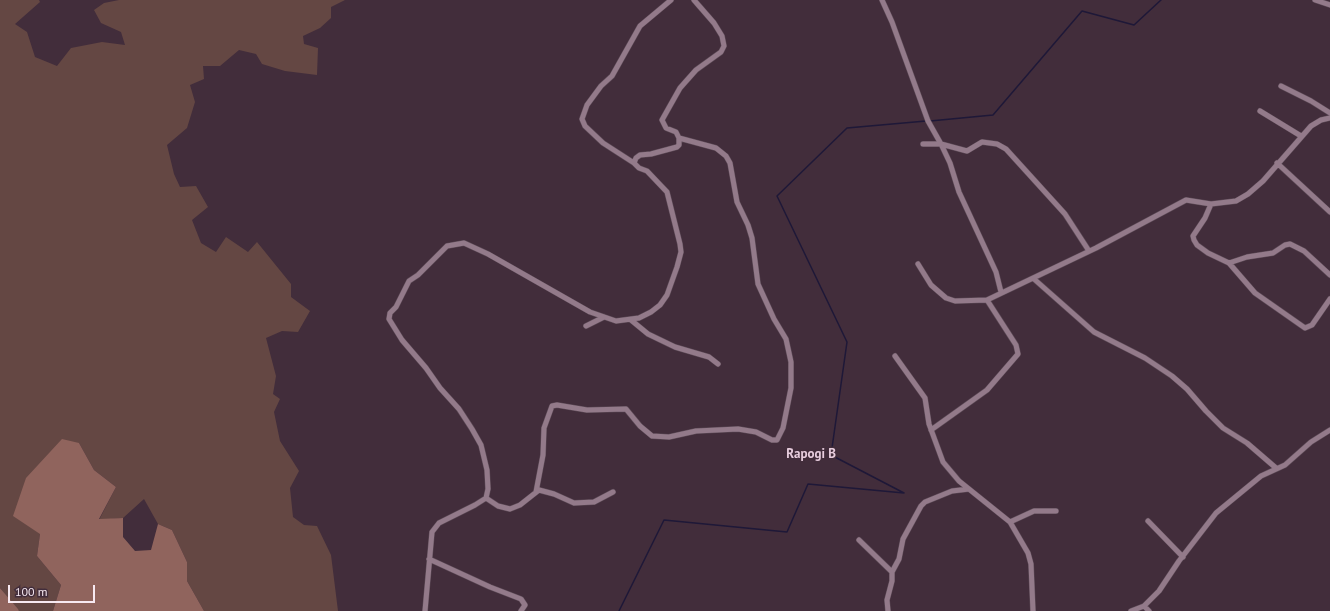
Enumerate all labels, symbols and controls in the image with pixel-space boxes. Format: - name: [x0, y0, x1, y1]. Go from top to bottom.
- district label: Rapogi B: [786, 446, 836, 462]
- scale bar: [10, 577, 97, 603]
- text: 100 m: [15, 584, 48, 599]

